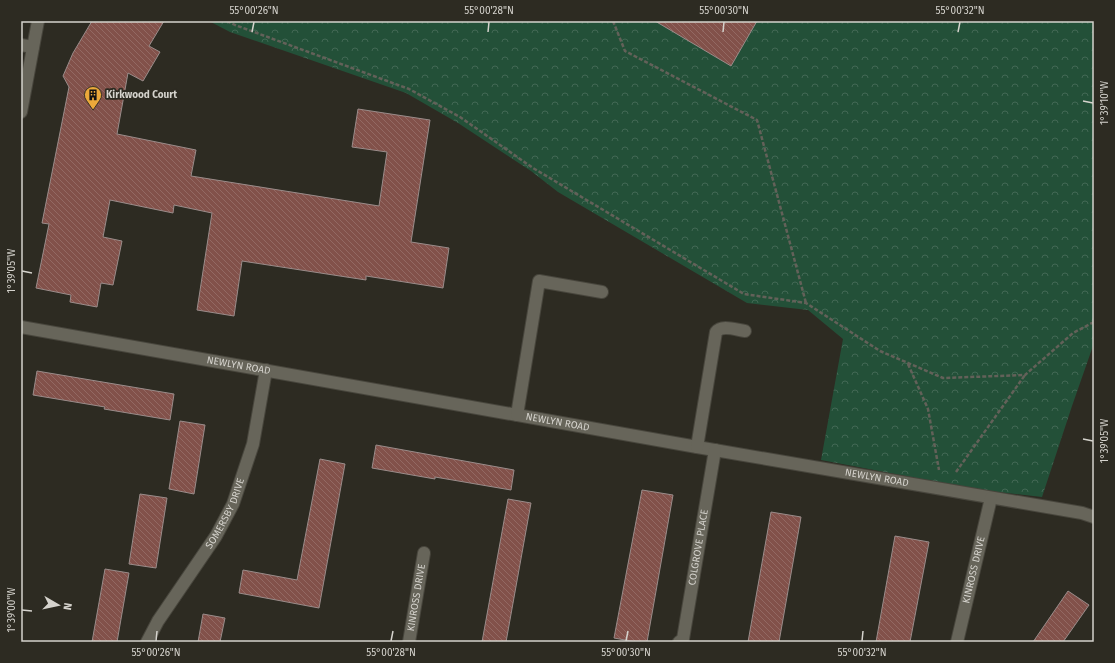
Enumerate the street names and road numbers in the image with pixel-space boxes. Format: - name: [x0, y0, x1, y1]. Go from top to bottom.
- street label: NEWLYN ROAD: [206, 354, 271, 377]
- street label: NEWLYN ROAD: [525, 411, 590, 434]
- street label: NEWLYN ROAD: [844, 466, 910, 489]
- street label: SOMERSBY DRIVE: [203, 477, 247, 551]
- street label: COLGROVE PLACE: [686, 508, 711, 586]
- street label: KINROSS DRIVE: [960, 535, 988, 605]
- street label: KINROSS DRIVE: [405, 563, 428, 632]

